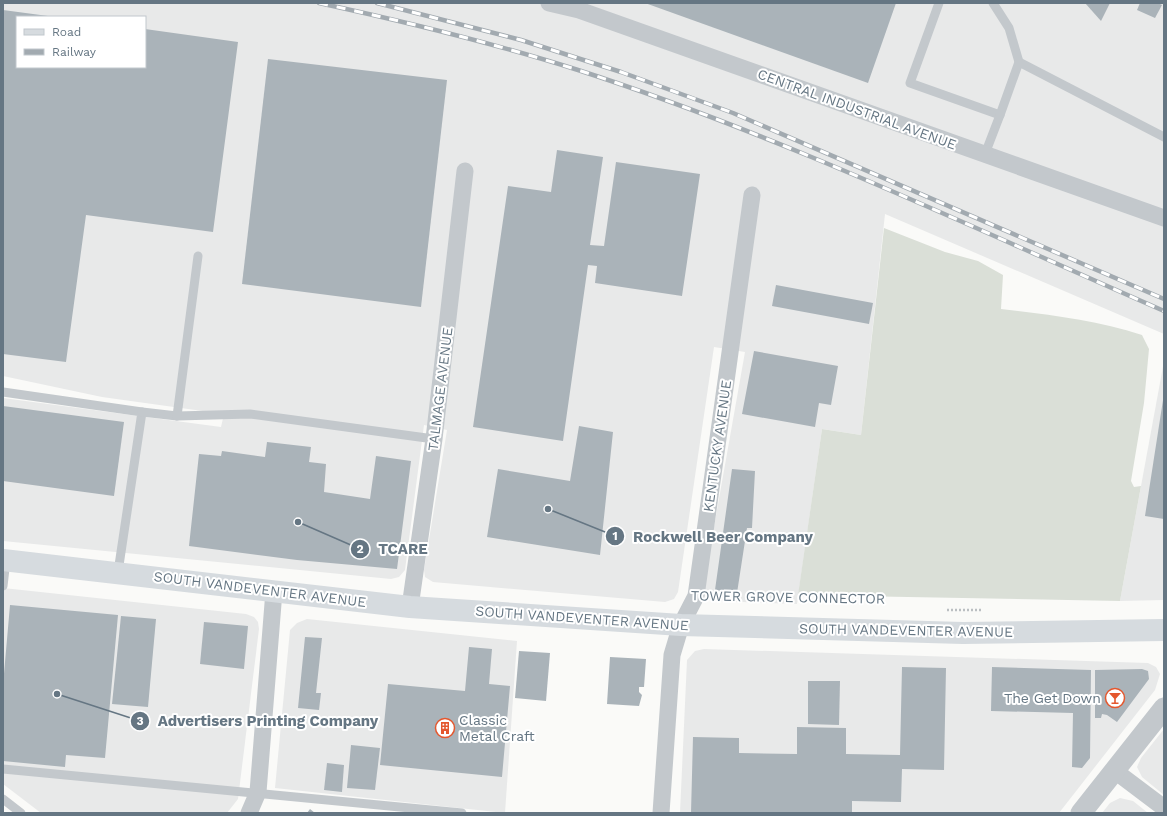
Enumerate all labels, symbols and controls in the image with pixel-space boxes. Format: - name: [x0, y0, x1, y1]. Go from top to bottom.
- legend: [16, 16, 146, 68]
- text: Road: [52, 25, 81, 39]
- text: Railway: [52, 45, 97, 59]
- street label: CENTRAL INDUSTRIAL AVENUE: [755, 65, 959, 153]
- street label: TALMAGE AVENUE: [424, 326, 456, 452]
- street label: KENTUCKY AVENUE: [700, 379, 734, 513]
- callout: Rockwell Beer Company: [605, 523, 821, 550]
- text: Rockwell Beer Company: [633, 528, 813, 546]
- text: 1: [612, 529, 618, 543]
- callout: TCARE: [350, 535, 436, 562]
- text: TCARE: [378, 540, 428, 558]
- text: 2: [356, 542, 364, 556]
- street label: SOUTH VANDEVENTER AVENUE: [153, 568, 367, 610]
- street label: TOWER GROVE CONNECTOR: [691, 587, 885, 607]
- street label: SOUTH VANDEVENTER AVENUE: [475, 603, 689, 633]
- street label: SOUTH VANDEVENTER AVENUE: [799, 620, 1013, 640]
- bar icon: The Get Down: [1104, 687, 1126, 709]
- place label: The Get Down: [1004, 690, 1101, 706]
- callout: Advertisers Printing Company: [130, 707, 387, 734]
- text: Advertisers Printing Company: [158, 712, 379, 730]
- place label: Classic Metal Craft: [459, 712, 535, 744]
- text: 3: [136, 714, 144, 728]
- building icon: Classic Metal Craft: [434, 717, 456, 739]

